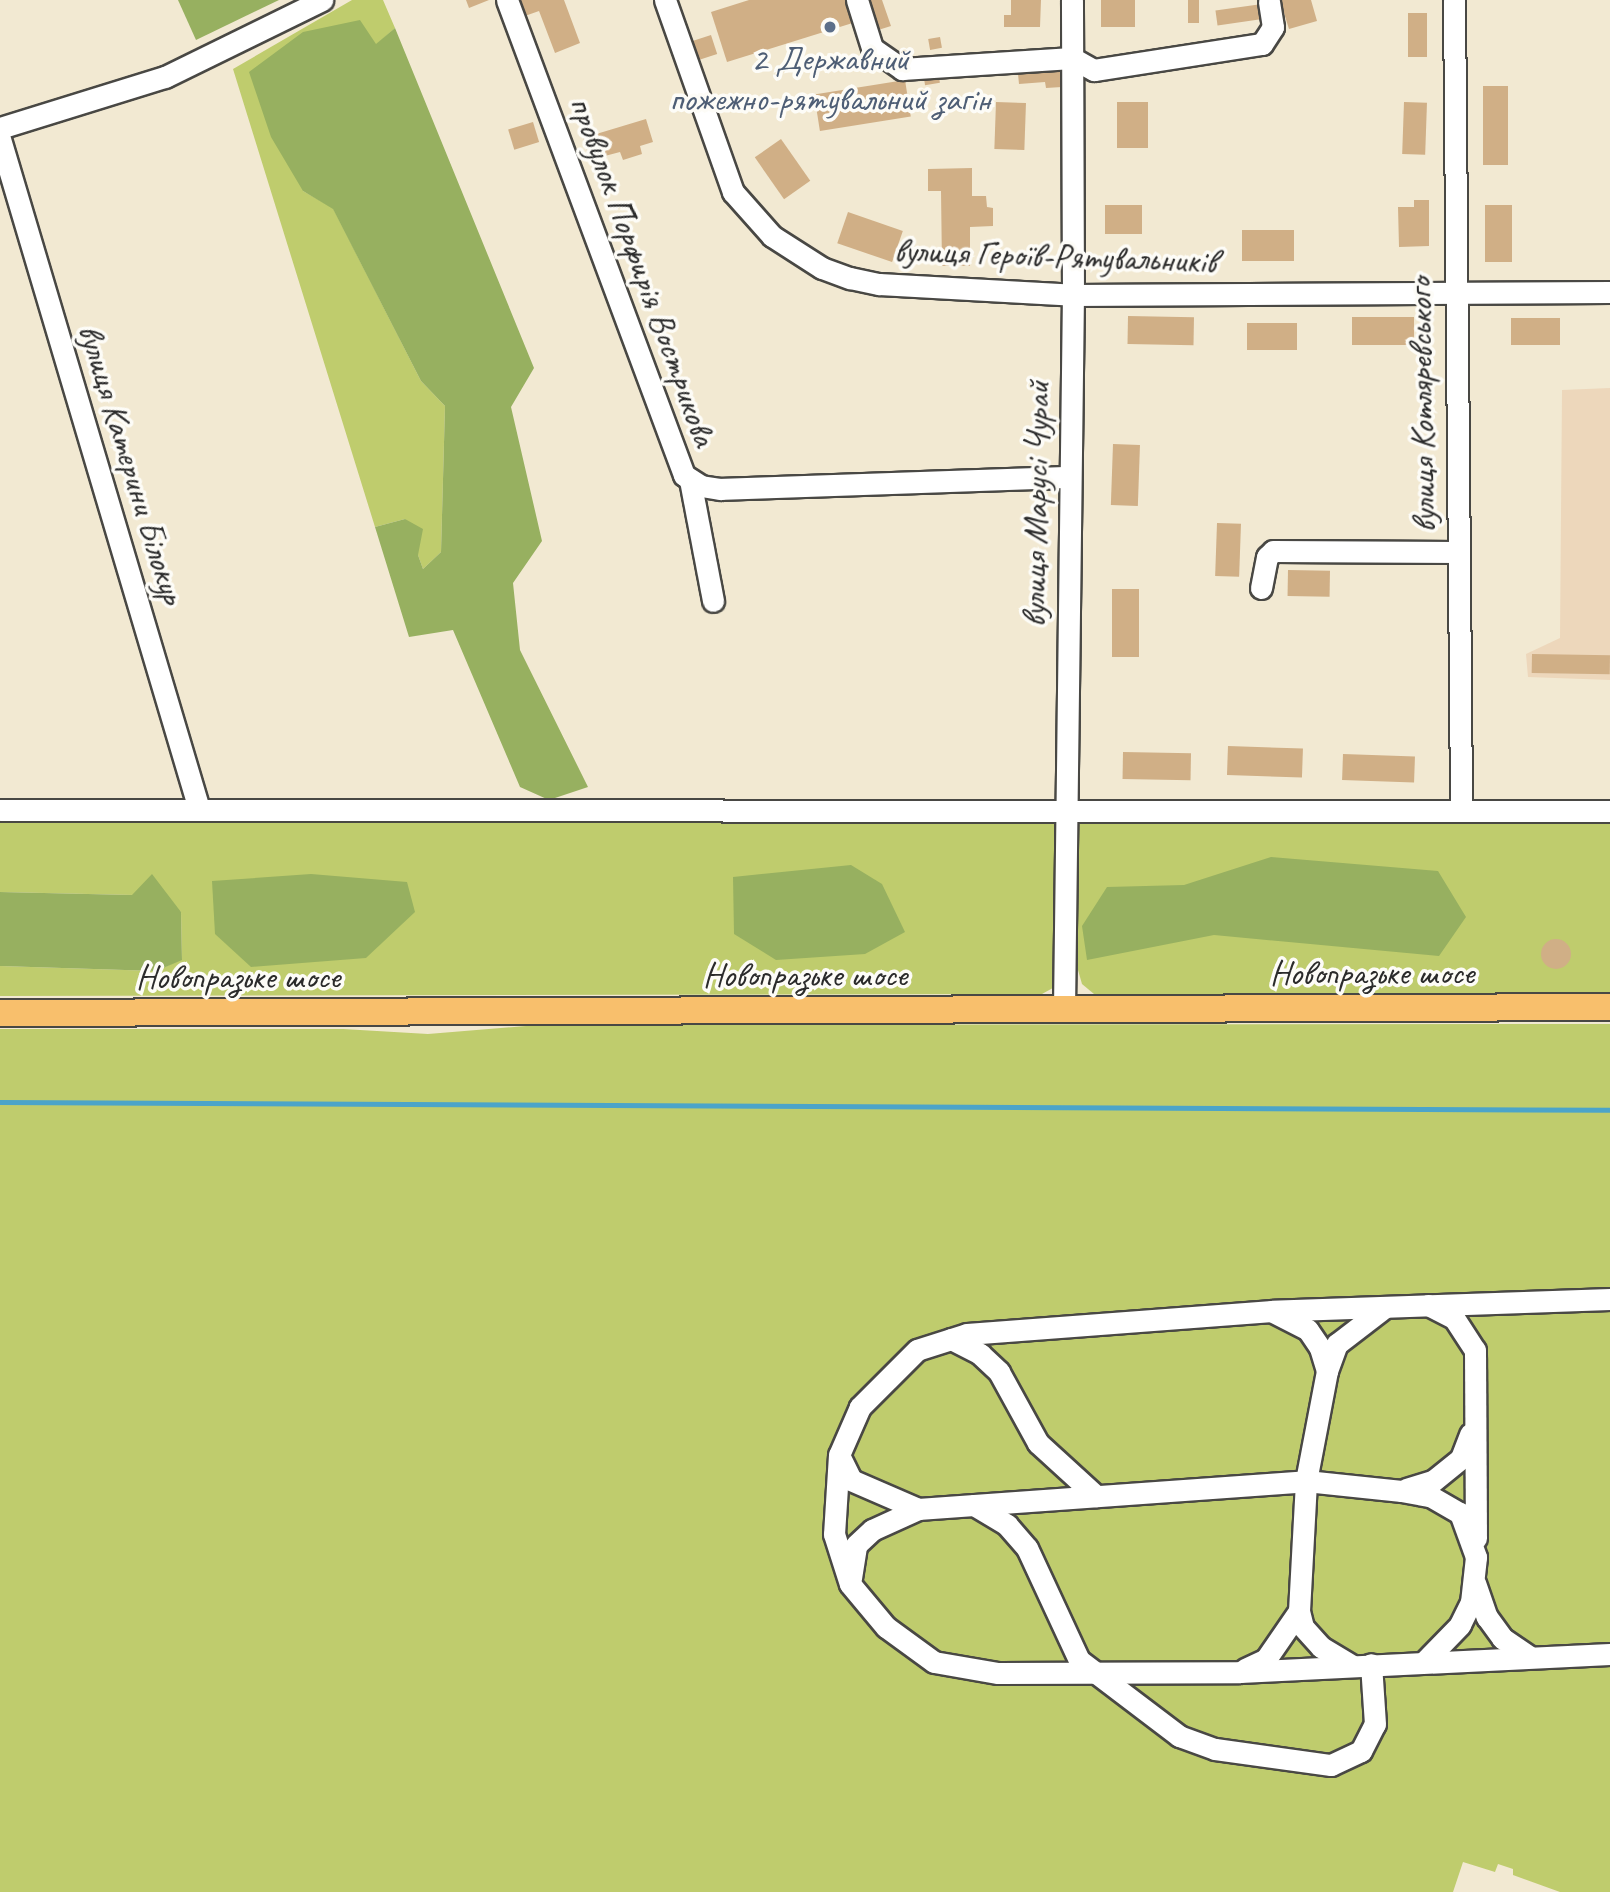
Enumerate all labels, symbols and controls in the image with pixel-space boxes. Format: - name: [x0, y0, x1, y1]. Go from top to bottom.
- marker: 2 Державний пожежно-рятувальний загін: [822, 19, 838, 35]
- place label: 2 Державний пожежно-рятувальний загін: [669, 38, 991, 120]
- street label: провулок Порфирія Вострикова: [559, 89, 727, 453]
- street label: вулиця Героїв-Рятувальників: [893, 229, 1217, 283]
- street label: вулиця Котляревського: [1399, 277, 1445, 533]
- street label: вулиця Катерини Білокур: [68, 319, 194, 609]
- street label: вулиця Марусі Чурай: [1013, 380, 1059, 628]
- street label: Новопразьке шосе: [1270, 952, 1474, 994]
- street label: Новопразьке шосе: [703, 954, 907, 996]
- street label: Новопразьке шосе: [136, 956, 340, 998]

